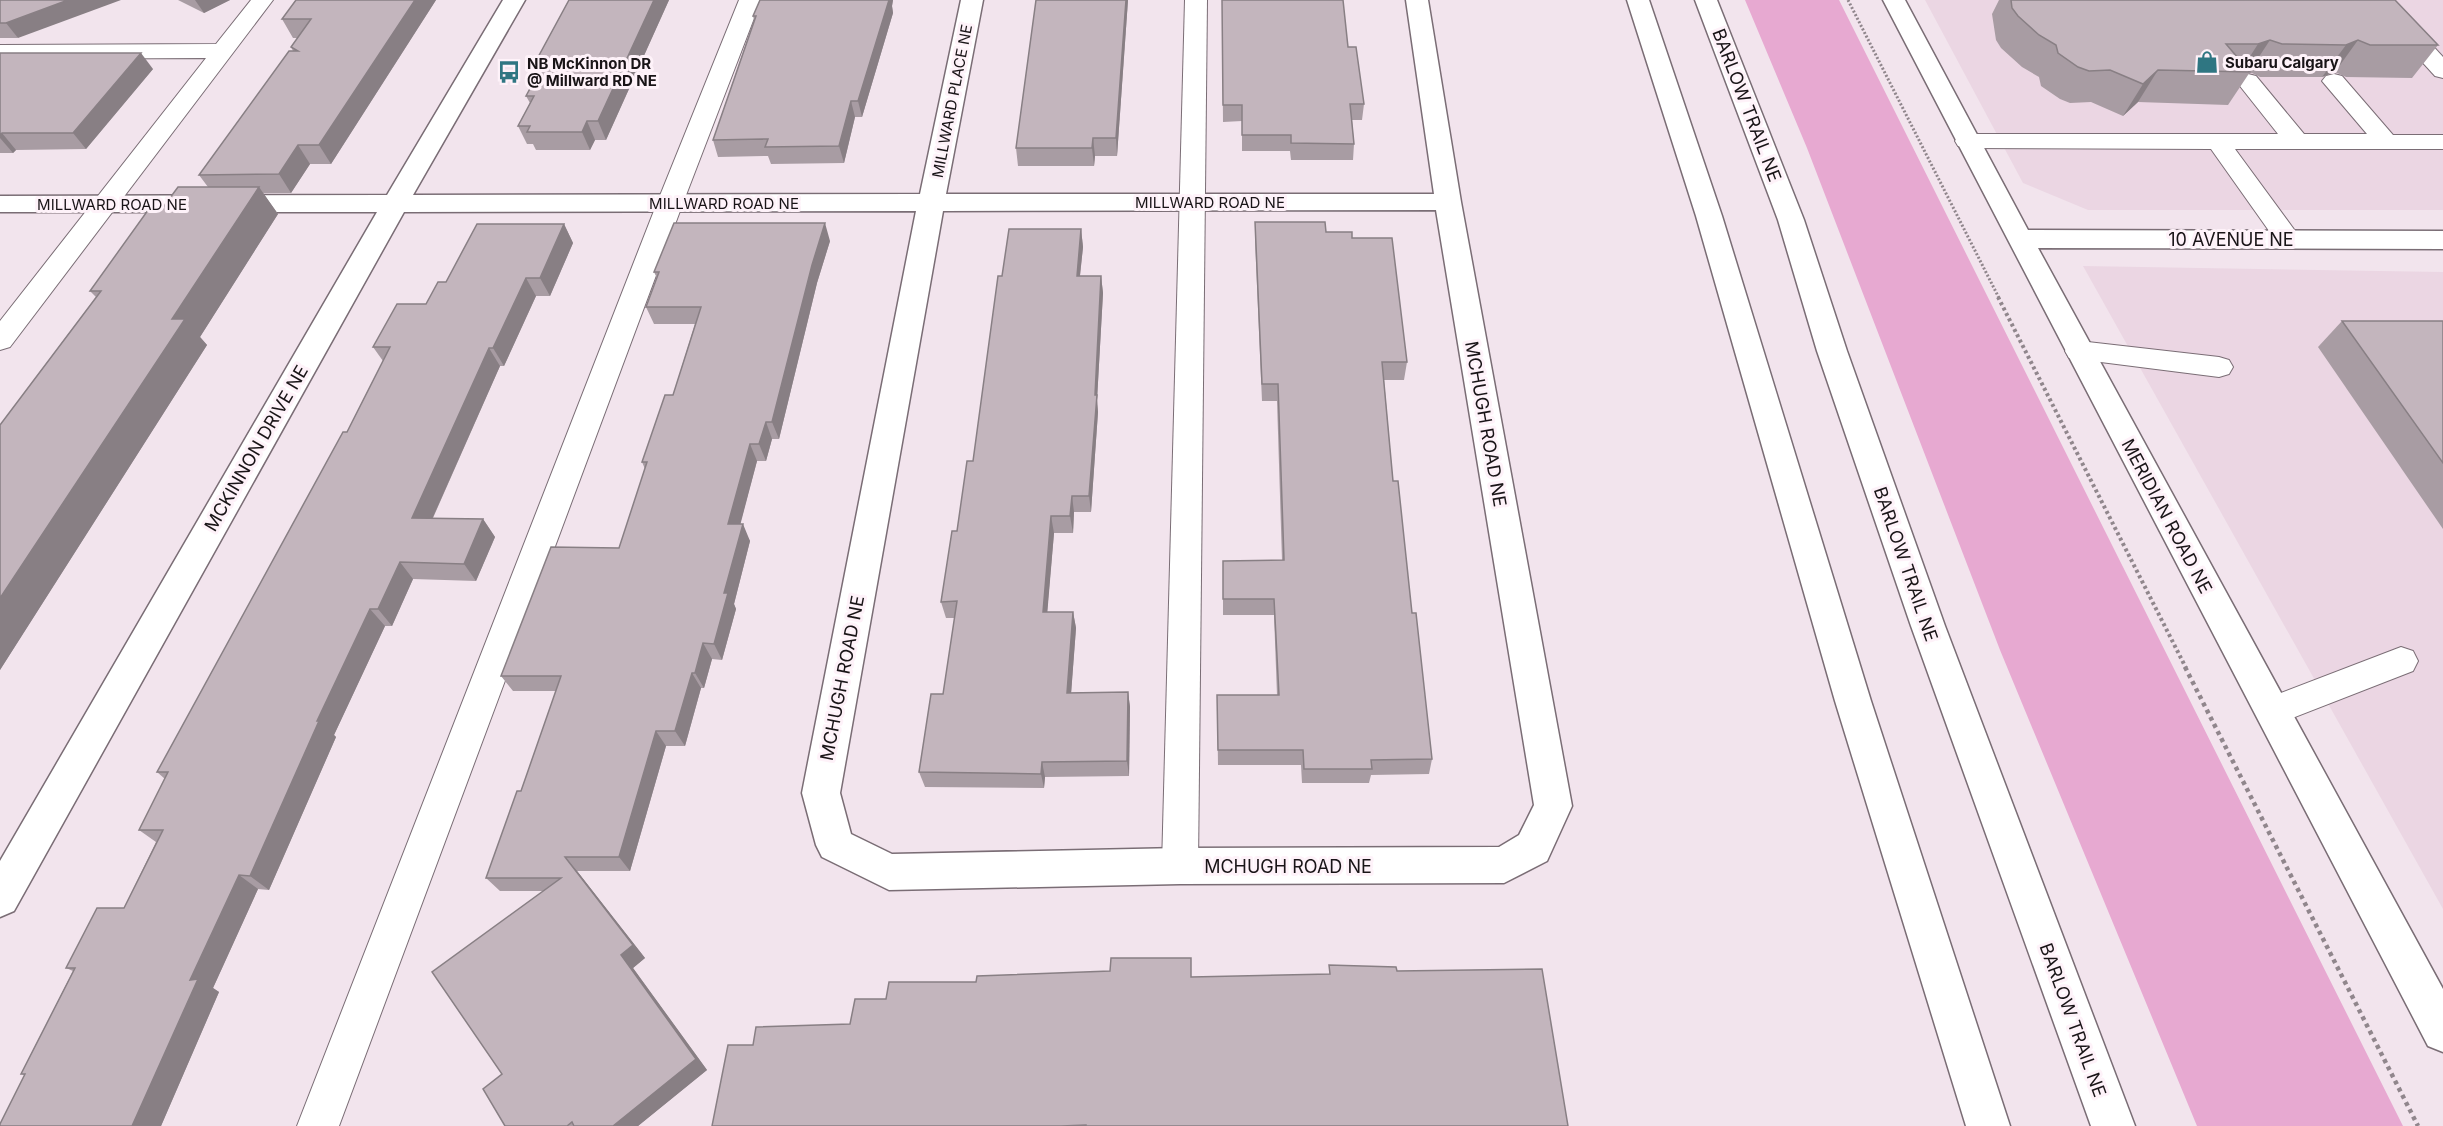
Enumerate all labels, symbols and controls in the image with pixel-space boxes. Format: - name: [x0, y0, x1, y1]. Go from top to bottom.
- street label: MILLWARD PLACE NE: [928, 23, 976, 179]
- street label: BARLOW TRAIL NE: [1708, 26, 1786, 184]
- shop icon: Subaru Calgary: [2194, 49, 2220, 75]
- place label: Subaru Calgary: [2225, 53, 2339, 72]
- place label: NB McKinnon DR @ Millward RD NE: [527, 54, 657, 90]
- bus stop icon: NB McKinnon DR @ Millward RD NE: [496, 59, 522, 85]
- street label: MILLWARD ROAD NE: [1135, 193, 1285, 212]
- street label: MILLWARD ROAD NE: [649, 194, 799, 213]
- street label: MILLWARD ROAD NE: [37, 195, 187, 214]
- street label: 10 AVENUE NE: [2168, 229, 2294, 250]
- street label: MCHUGH ROAD NE: [1461, 340, 1511, 508]
- street label: MCKINNON DRIVE NE: [200, 361, 312, 535]
- street label: MERIDIAN ROAD NE: [2117, 435, 2217, 597]
- street label: BARLOW TRAIL NE: [1870, 484, 1942, 644]
- street label: MCHUGH ROAD NE: [816, 594, 868, 762]
- street label: MCHUGH ROAD NE: [1204, 856, 1372, 877]
- street label: BARLOW TRAIL NE: [2035, 940, 2111, 1100]

